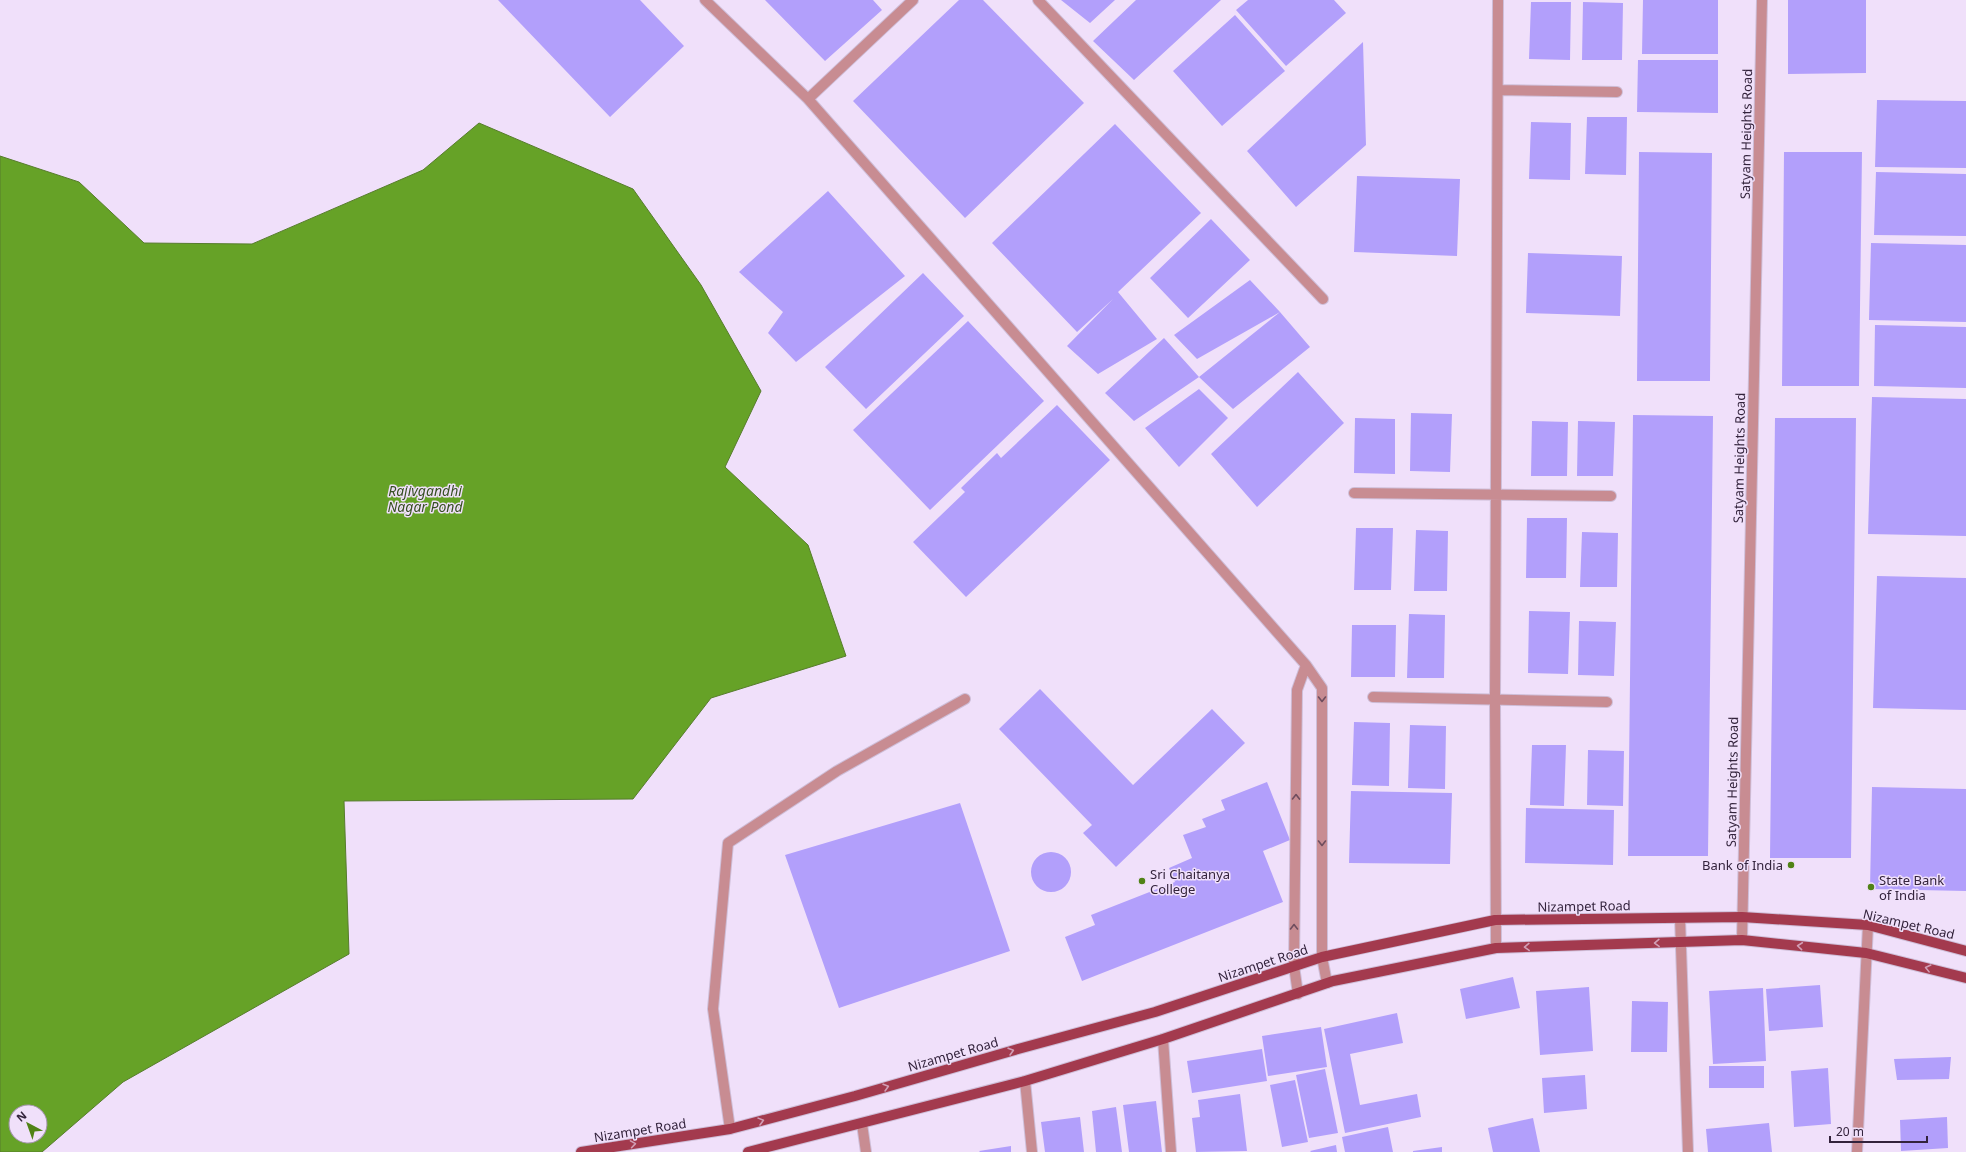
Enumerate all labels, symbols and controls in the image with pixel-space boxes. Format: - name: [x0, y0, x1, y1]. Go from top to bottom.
- street label: Satyam Heights Road: [1736, 69, 1756, 199]
- street label: Satyam Heights Road: [1729, 393, 1749, 523]
- water label: Rajivgandhi Nagar Pond: [387, 481, 463, 516]
- one-way arrow: [1318, 696, 1326, 702]
- street label: Satyam Heights Road: [1722, 717, 1742, 847]
- one-way arrow: [1291, 794, 1300, 800]
- one-way arrow: [1318, 840, 1326, 846]
- place label: Bank of India: [1702, 856, 1783, 874]
- marker: Bank of India: [1786, 860, 1796, 870]
- place label: Sri Chaitanya College: [1150, 865, 1230, 898]
- place label: State Bank of India: [1879, 871, 1944, 904]
- marker: Sri Chaitanya College: [1137, 876, 1147, 886]
- marker: State Bank of India: [1866, 882, 1876, 892]
- street label: Nizampet Road: [1537, 896, 1631, 916]
- street label: Nizampet Road: [1861, 905, 1957, 943]
- one-way arrow: [1290, 924, 1298, 930]
- one-way arrow: [1654, 938, 1660, 947]
- street label: Nizampet Road: [1216, 940, 1310, 986]
- one-way arrow: [1797, 942, 1803, 951]
- one-way arrow: [1524, 943, 1530, 951]
- one-way arrow: [1925, 964, 1932, 973]
- street label: Nizampet Road: [906, 1032, 1000, 1076]
- one-way arrow: [1008, 1047, 1015, 1056]
- one-way arrow: [883, 1083, 890, 1092]
- north arrow: [8, 1104, 48, 1144]
- text: N: [13, 1107, 29, 1125]
- street label: Nizampet Road: [592, 1114, 688, 1146]
- one-way arrow: [757, 1117, 764, 1126]
- scale bar: [1830, 1118, 1927, 1144]
- text: 20 m: [1836, 1123, 1864, 1140]
- one-way arrow: [630, 1140, 636, 1149]

